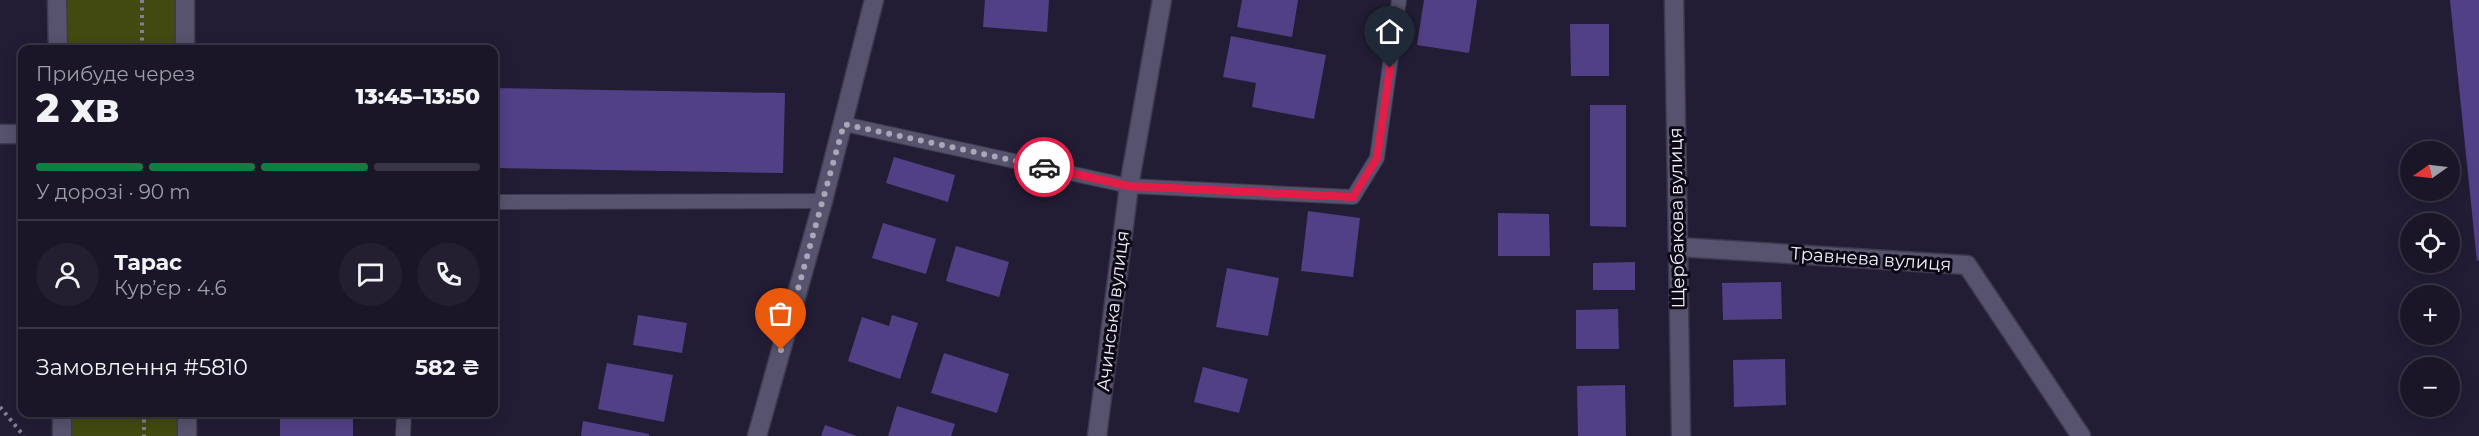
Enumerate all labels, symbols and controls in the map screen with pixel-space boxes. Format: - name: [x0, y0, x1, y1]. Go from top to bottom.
- pin: [1364, 6, 1415, 68]
- icon: home: [1373, 15, 1406, 48]
- text: Прибуде через: [36, 62, 195, 86]
- text: 13:45–13:50: [356, 83, 480, 110]
- text: 2 хв: [36, 84, 119, 132]
- street label: Щербакова вулиця: [1664, 127, 1690, 309]
- courier: [1014, 137, 1074, 197]
- north arrow: [2400, 141, 2460, 201]
- map controls: [2400, 141, 2460, 417]
- icon: car: [1028, 151, 1061, 184]
- text: У дорозі · 90 m: [36, 180, 191, 204]
- button: locate: [2400, 213, 2460, 273]
- street label: Ачинська вулиця: [1092, 229, 1134, 393]
- street label: Травнева вулиця: [1790, 242, 1952, 276]
- button: person: [36, 243, 99, 306]
- button: chat: [339, 243, 402, 306]
- button: phone: [417, 243, 480, 306]
- text: Тарас: [114, 249, 182, 276]
- text: Кур’єр · 4.6: [114, 276, 227, 300]
- button: +: [2400, 285, 2460, 345]
- pin: [755, 288, 806, 350]
- icon: bag: [764, 297, 797, 330]
- text: Замовлення #5810: [36, 354, 248, 381]
- text: 582 ₴: [415, 354, 480, 381]
- button: −: [2400, 357, 2460, 417]

